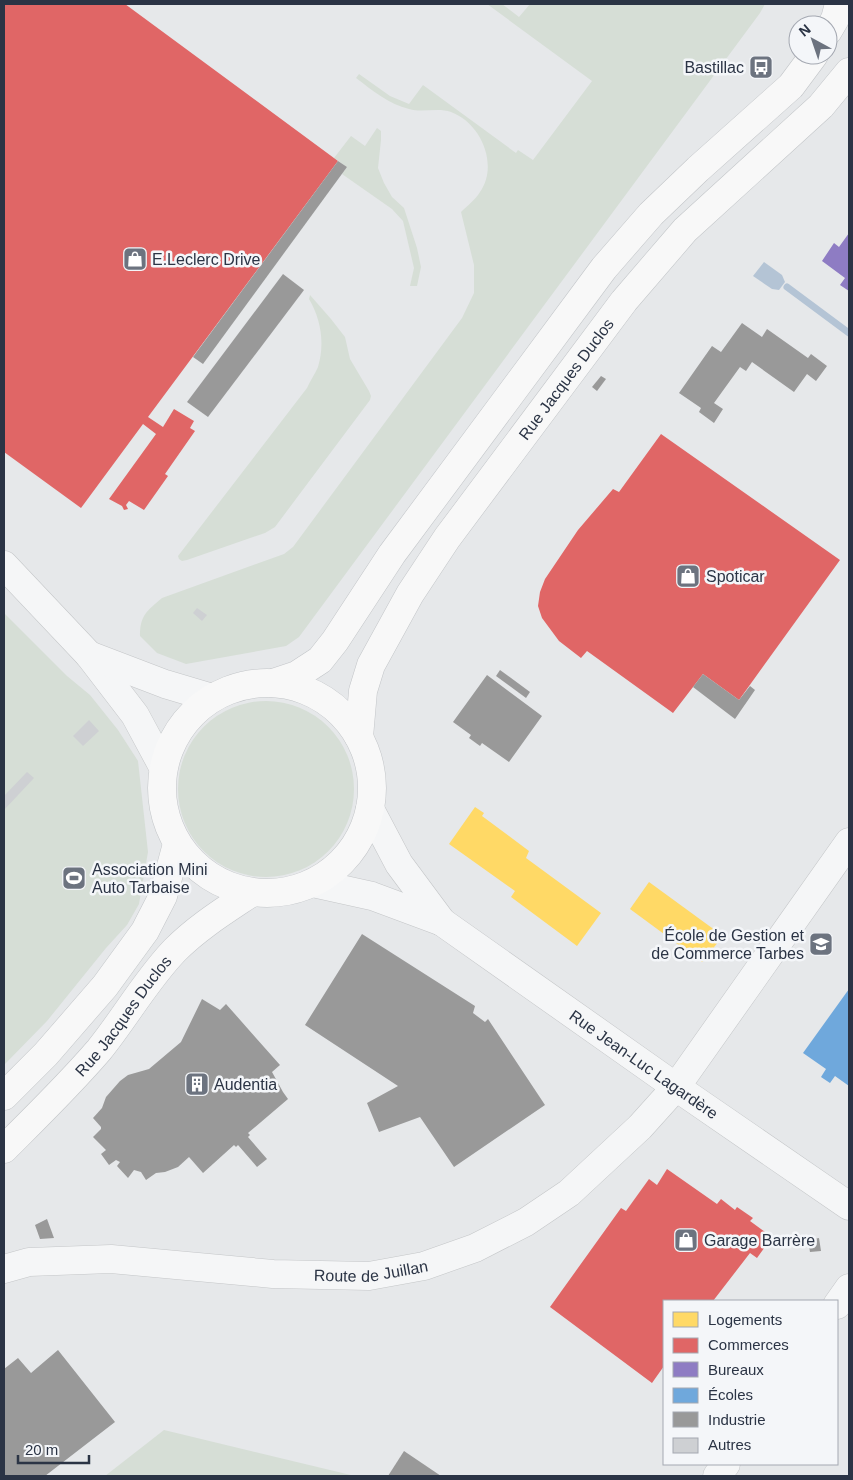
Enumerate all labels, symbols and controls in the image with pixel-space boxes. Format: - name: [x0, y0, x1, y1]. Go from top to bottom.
- north arrow: [788, 15, 838, 65]
- text: N: [796, 21, 814, 39]
- bus stop icon: Bastillac: [748, 54, 774, 80]
- place label: Bastillac: [684, 59, 744, 76]
- shop icon: E.Leclerc Drive: [122, 246, 148, 272]
- place label: E.Leclerc Drive: [152, 251, 261, 268]
- street label: Rue Jacques Duclos: [515, 315, 617, 443]
- shop icon: Spoticar: [675, 563, 701, 589]
- place label: Spoticar: [706, 568, 765, 585]
- place label: Association Mini Auto Tarbaise: [92, 861, 208, 896]
- sports icon: Association Mini Auto Tarbaise: [61, 865, 87, 891]
- place label: École de Gestion et de Commerce Tarbes: [651, 926, 805, 962]
- school or university icon: École de Gestion et de Commerce Tarbes: [808, 931, 834, 957]
- street label: Rue Jacques Duclos: [72, 952, 175, 1080]
- street label: Rue Jean-Luc Lagardère: [566, 1007, 721, 1122]
- building icon: Audentia: [184, 1071, 210, 1097]
- place label: Audentia: [214, 1076, 277, 1093]
- shop icon: Garage Barrère: [673, 1227, 699, 1253]
- place label: Garage Barrère: [704, 1232, 815, 1249]
- street label: Route de Juillan: [314, 1257, 429, 1285]
- legend: [663, 1300, 838, 1465]
- text: Logements: [708, 1311, 782, 1328]
- text: Commerces: [708, 1336, 789, 1353]
- text: Bureaux: [708, 1361, 764, 1378]
- text: Écoles: [708, 1386, 753, 1403]
- text: Industrie: [708, 1411, 766, 1428]
- scale bar: [18, 1432, 89, 1464]
- text: Autres: [708, 1436, 751, 1453]
- text: 20 m: [25, 1441, 58, 1458]

